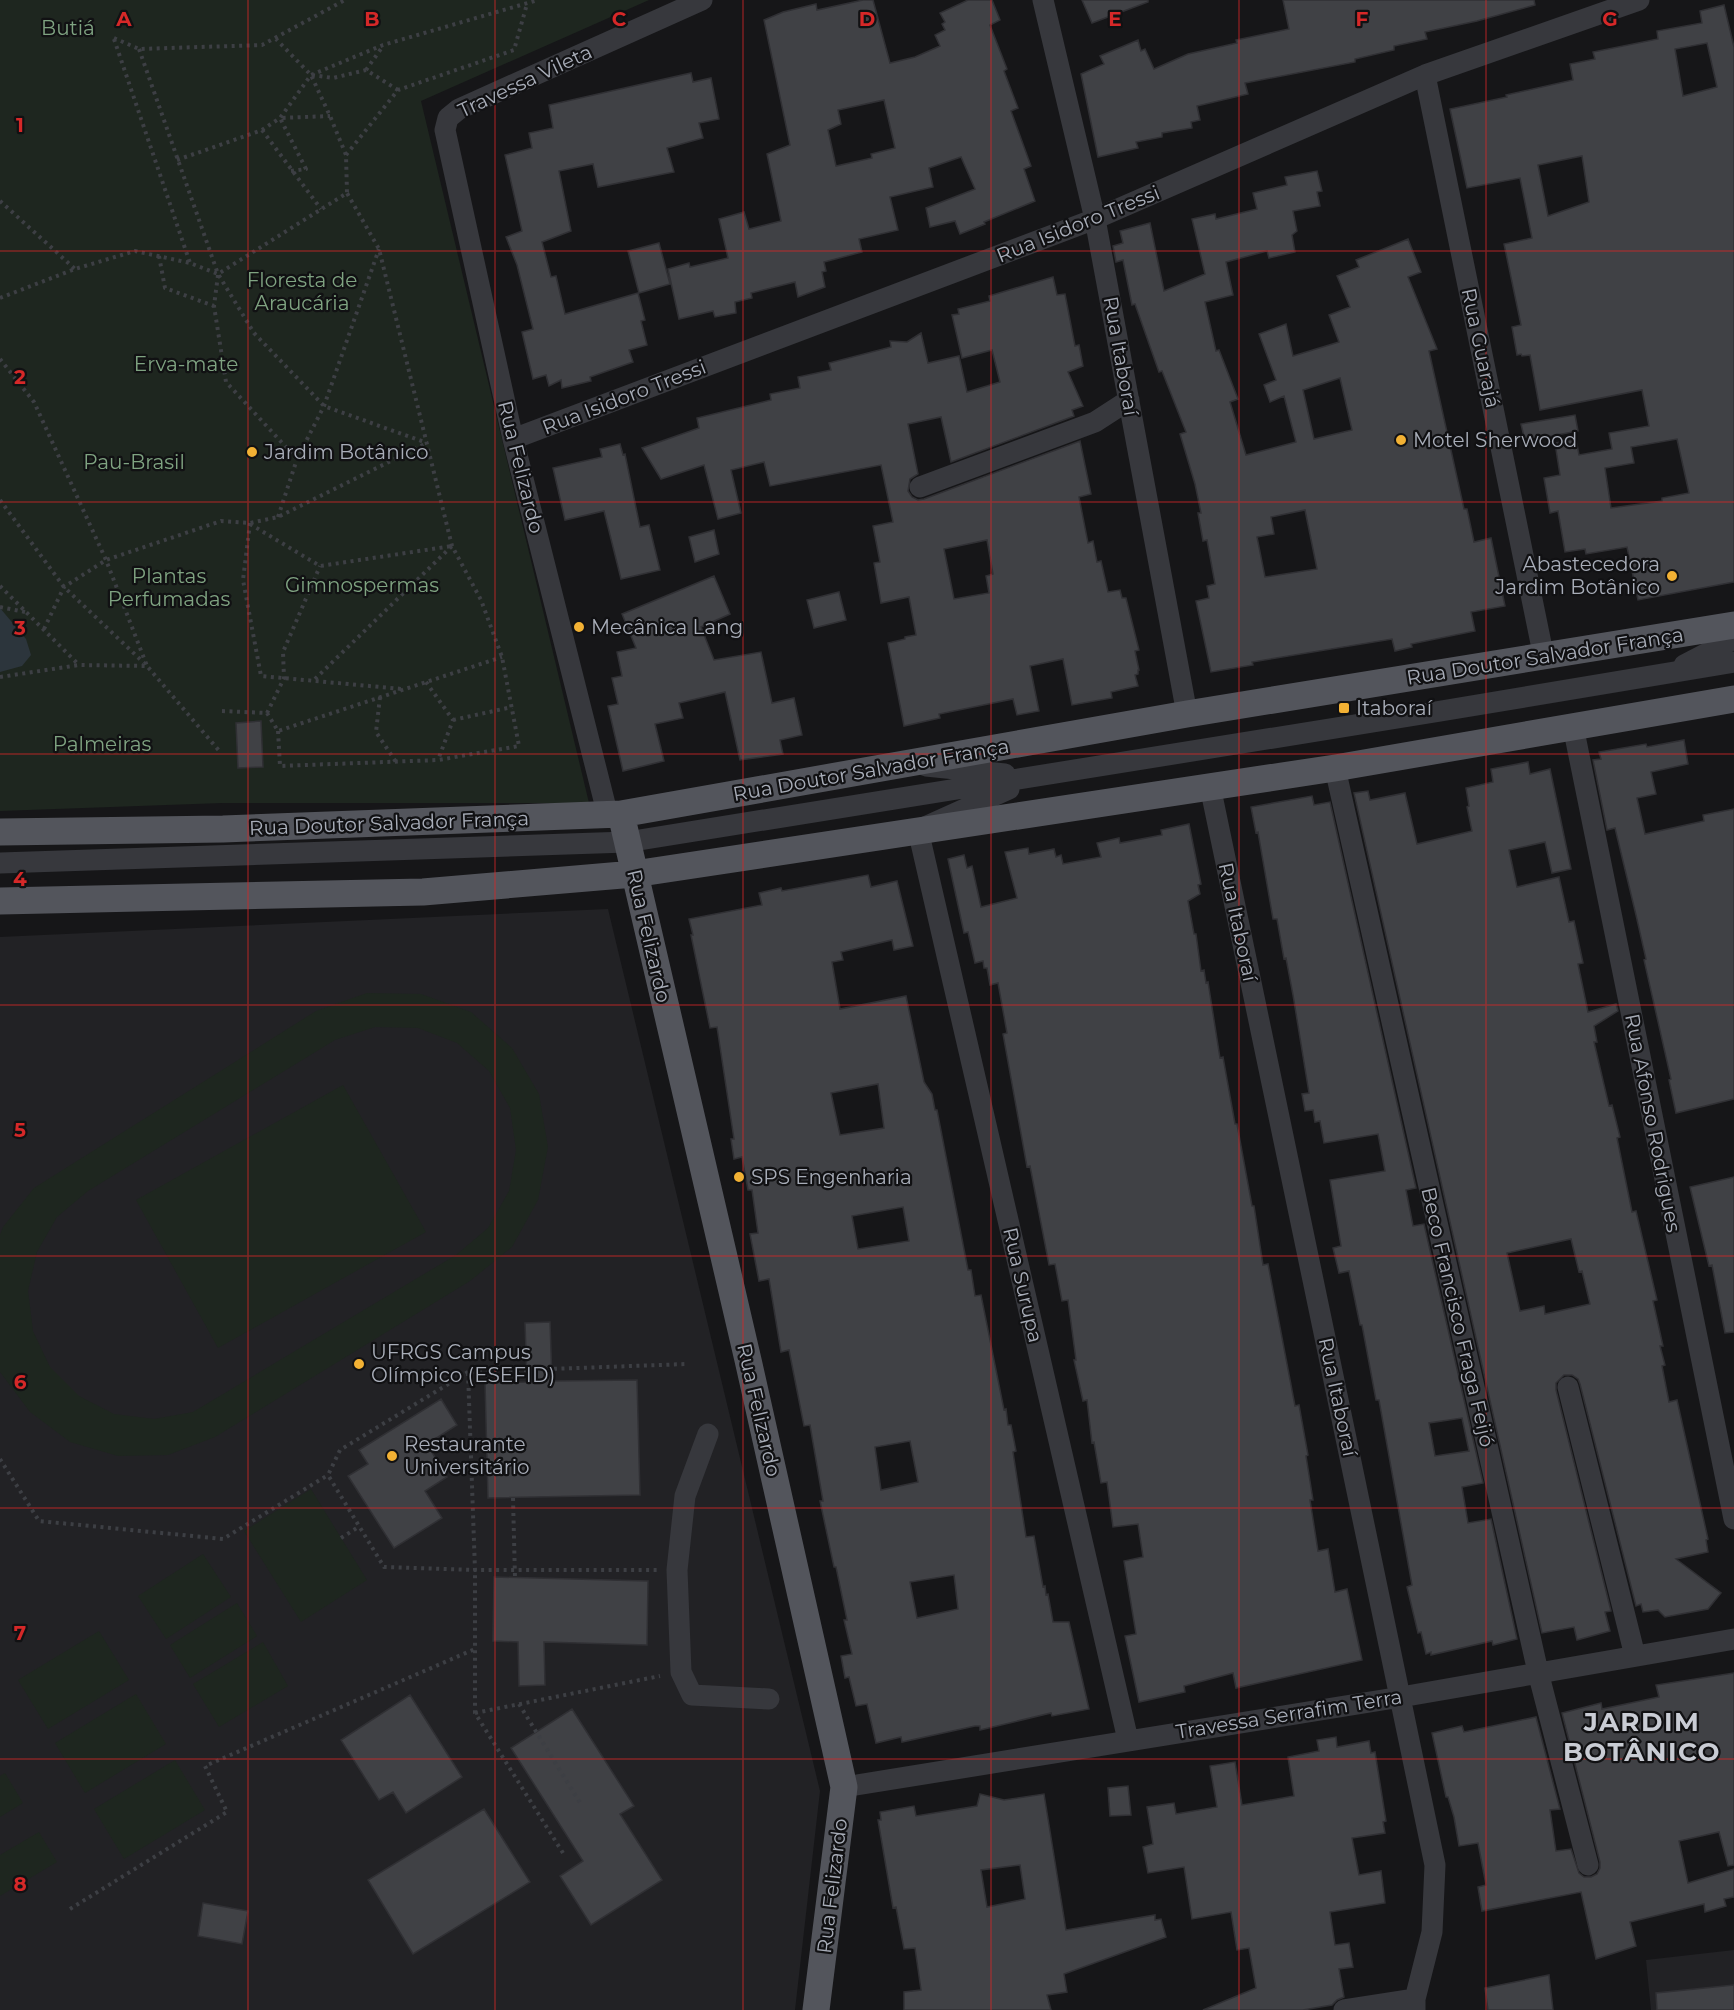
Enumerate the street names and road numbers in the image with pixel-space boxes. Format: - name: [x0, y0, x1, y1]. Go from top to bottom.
- street label: Travessa Vileta: [454, 39, 596, 123]
- street label: Rua Isidoro Tressi: [993, 180, 1163, 268]
- street label: Rua Guarajá: [1457, 286, 1505, 410]
- street label: Rua Itaboraí: [1099, 294, 1144, 419]
- street label: Rua Isidoro Tressi: [539, 355, 709, 439]
- street label: Rua Felizardo: [493, 398, 549, 536]
- street label: Rua Doutor Salvador França: [1405, 622, 1685, 690]
- street label: Rua Doutor Salvador França: [731, 734, 1011, 806]
- street label: Rua Doutor Salvador França: [249, 806, 529, 840]
- street label: Rua Itaboraí: [1214, 860, 1263, 985]
- street label: Rua Felizardo: [622, 867, 676, 1005]
- street label: Rua Afonso Rodrigues: [1620, 1012, 1686, 1235]
- street label: Beco Francisco Fraga Feijó: [1416, 1185, 1500, 1449]
- street label: Rua Surupa: [998, 1225, 1048, 1345]
- street label: Rua Itaboraí: [1314, 1335, 1363, 1460]
- street label: Rua Felizardo: [732, 1341, 786, 1479]
- street label: Travessa Serrafim Terra: [1174, 1684, 1404, 1744]
- street label: Rua Felizardo: [812, 1817, 852, 1955]

